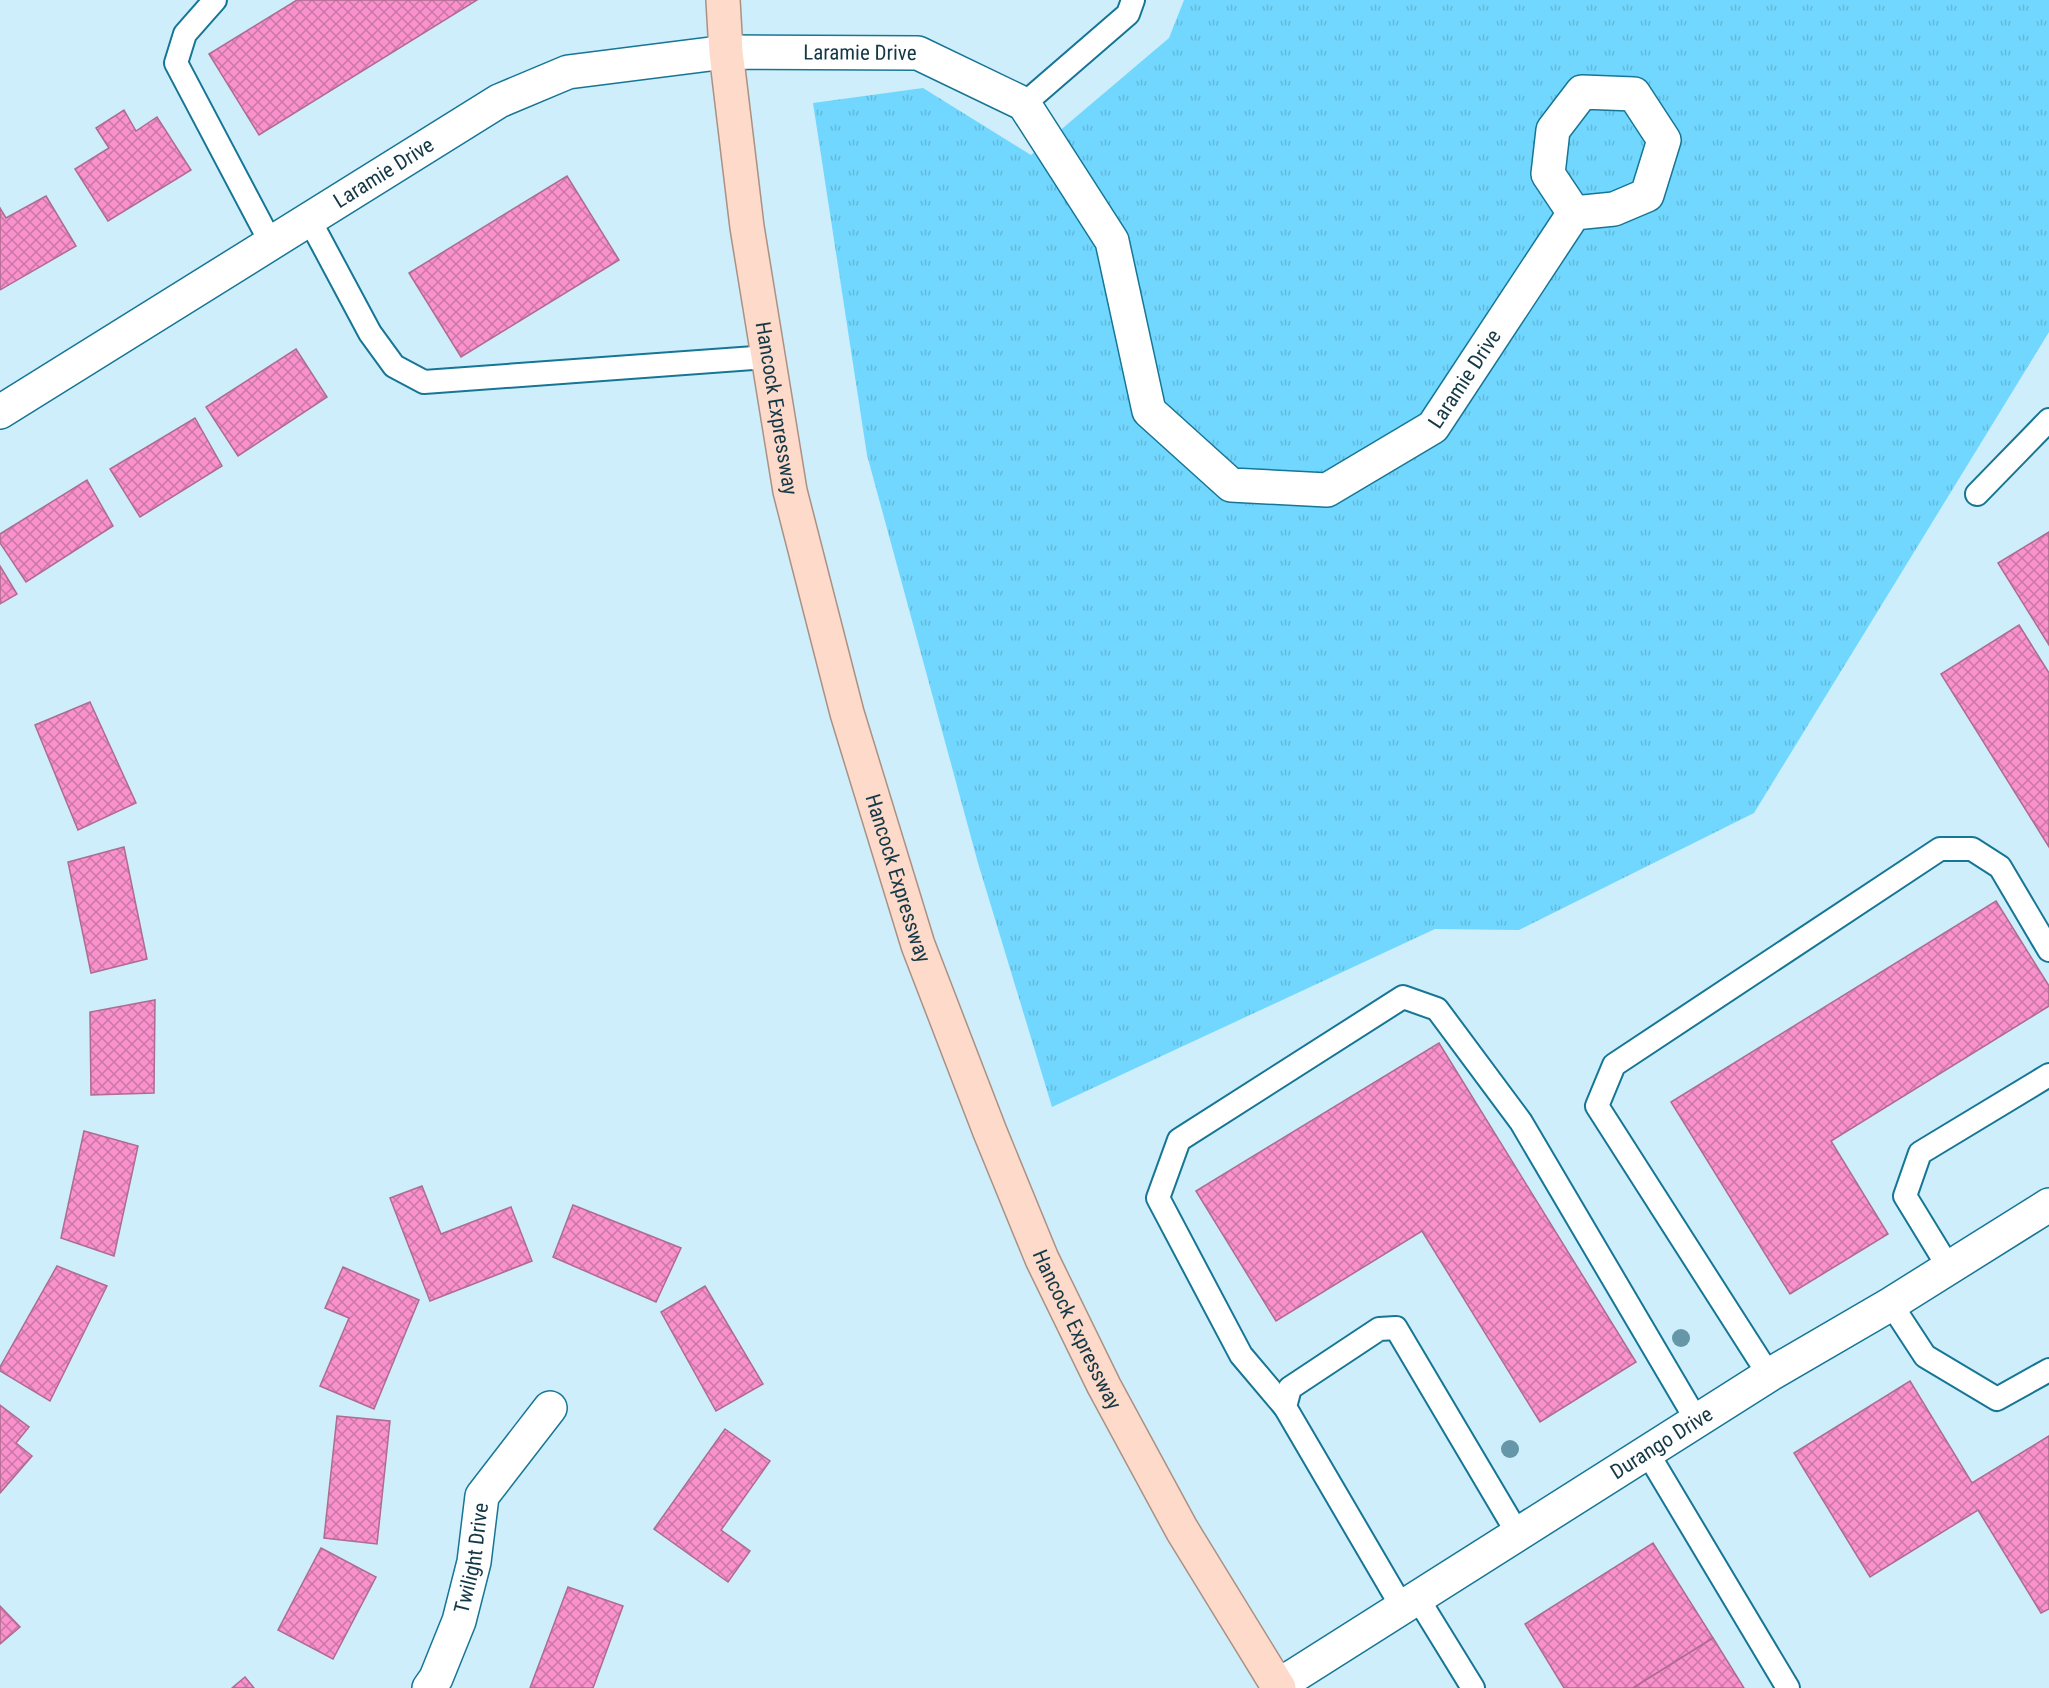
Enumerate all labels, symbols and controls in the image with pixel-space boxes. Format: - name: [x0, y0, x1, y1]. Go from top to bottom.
- street label: Laramie Drive: [803, 40, 917, 65]
- street label: Laramie Drive: [329, 133, 438, 213]
- street label: Hancock Expressway: [751, 320, 802, 497]
- street label: Laramie Drive: [1423, 325, 1506, 433]
- street label: Hancock Expressway: [861, 791, 936, 966]
- street label: Hancock Expressway: [1028, 1246, 1127, 1414]
- street label: Durango Drive: [1606, 1402, 1717, 1484]
- street label: Twilight Drive: [449, 1501, 493, 1616]

